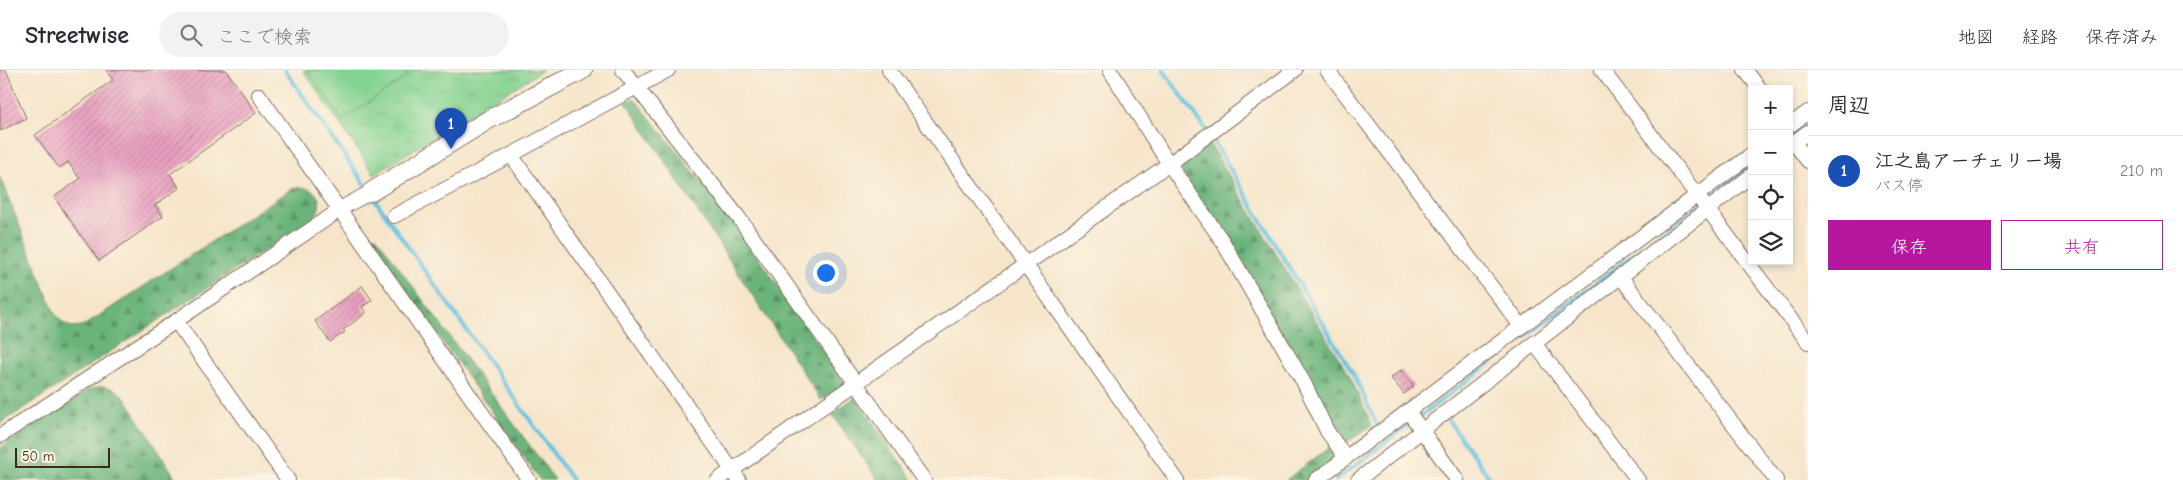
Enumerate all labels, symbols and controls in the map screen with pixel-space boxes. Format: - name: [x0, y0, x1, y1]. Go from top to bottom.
- search box: [159, 12, 509, 57]
- text: Streetwise: [25, 21, 129, 49]
- icon: search: [177, 21, 205, 49]
- text: ここで検索: [217, 26, 312, 48]
- text: 地図: [1958, 27, 1994, 48]
- text: 経路: [2022, 27, 2058, 48]
- text: 保存済み: [2086, 27, 2158, 48]
- map controls: [1748, 85, 1793, 265]
- button: +: [1748, 85, 1793, 130]
- text: 周辺: [1828, 93, 1870, 117]
- pin: 1: [435, 108, 467, 149]
- button: −: [1748, 130, 1793, 175]
- text: 江之島アーチェリー場: [1875, 150, 2062, 172]
- text: 1: [1841, 162, 1847, 180]
- text: 210 m: [2120, 162, 2163, 180]
- button: locate: [1748, 175, 1793, 220]
- text: バス停: [1875, 177, 1923, 195]
- button: layers: [1748, 220, 1793, 265]
- button: 保存: [1828, 220, 1991, 270]
- button: 共有: [2001, 220, 2163, 270]
- your location: [813, 260, 839, 286]
- scale bar: [15, 445, 110, 468]
- text: 50 m: [22, 448, 54, 465]

